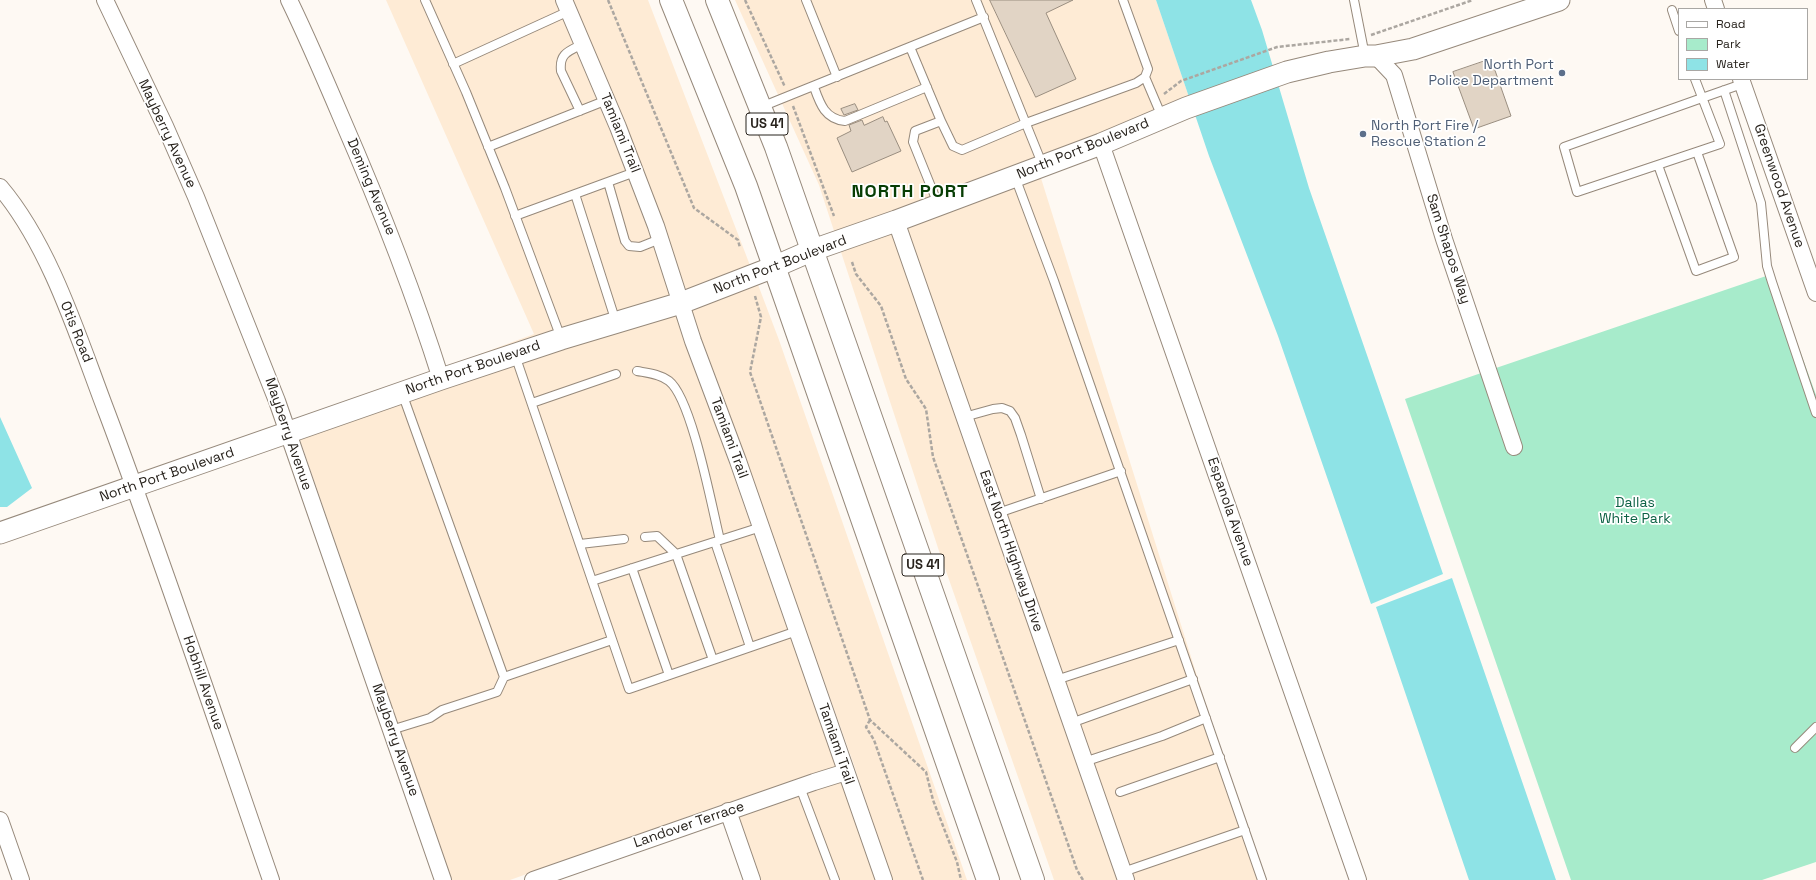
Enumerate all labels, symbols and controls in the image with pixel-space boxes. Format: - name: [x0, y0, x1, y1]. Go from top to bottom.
- legend: [1678, 8, 1808, 80]
- text: Road: [1716, 16, 1745, 32]
- text: Park: [1716, 36, 1741, 52]
- text: Water: [1716, 56, 1750, 72]
- place label: North Port Police Department: [1429, 57, 1554, 90]
- marker: North Port Police Department: [1557, 68, 1567, 78]
- street label: Mayberry Avenue: [134, 77, 200, 191]
- street label: Tamiami Trail: [596, 91, 644, 175]
- road number: US 41: [746, 113, 788, 135]
- street label: North Port Boulevard: [1014, 115, 1152, 183]
- place label: North Port Fire / Rescue Station 2: [1371, 118, 1486, 150]
- street label: Greenwood Avenue: [1750, 122, 1808, 250]
- marker: North Port Fire / Rescue Station 2: [1358, 129, 1368, 139]
- street label: Deming Avenue: [343, 136, 399, 238]
- district label: NORTH PORT: [851, 181, 969, 203]
- street label: Sam Shapos Way: [1422, 192, 1474, 306]
- street label: North Port Boulevard: [711, 232, 849, 298]
- street label: Otis Road: [56, 299, 96, 365]
- street label: North Port Boulevard: [403, 337, 543, 399]
- street label: Mayberry Avenue: [261, 375, 315, 493]
- street label: Tamiami Trail: [707, 395, 751, 481]
- street label: North Port Boulevard: [97, 444, 237, 506]
- street label: Espanola Avenue: [1203, 455, 1257, 569]
- street label: East North Highway Drive: [975, 468, 1047, 634]
- park label: Dallas White Park: [1599, 495, 1671, 528]
- road number: US 41: [902, 554, 944, 576]
- street label: Hobhill Avenue: [179, 634, 227, 732]
- street label: Mayberry Avenue: [368, 681, 422, 799]
- street label: Tamiami Trail: [814, 701, 858, 787]
- street label: Landover Terrace: [631, 798, 747, 852]

